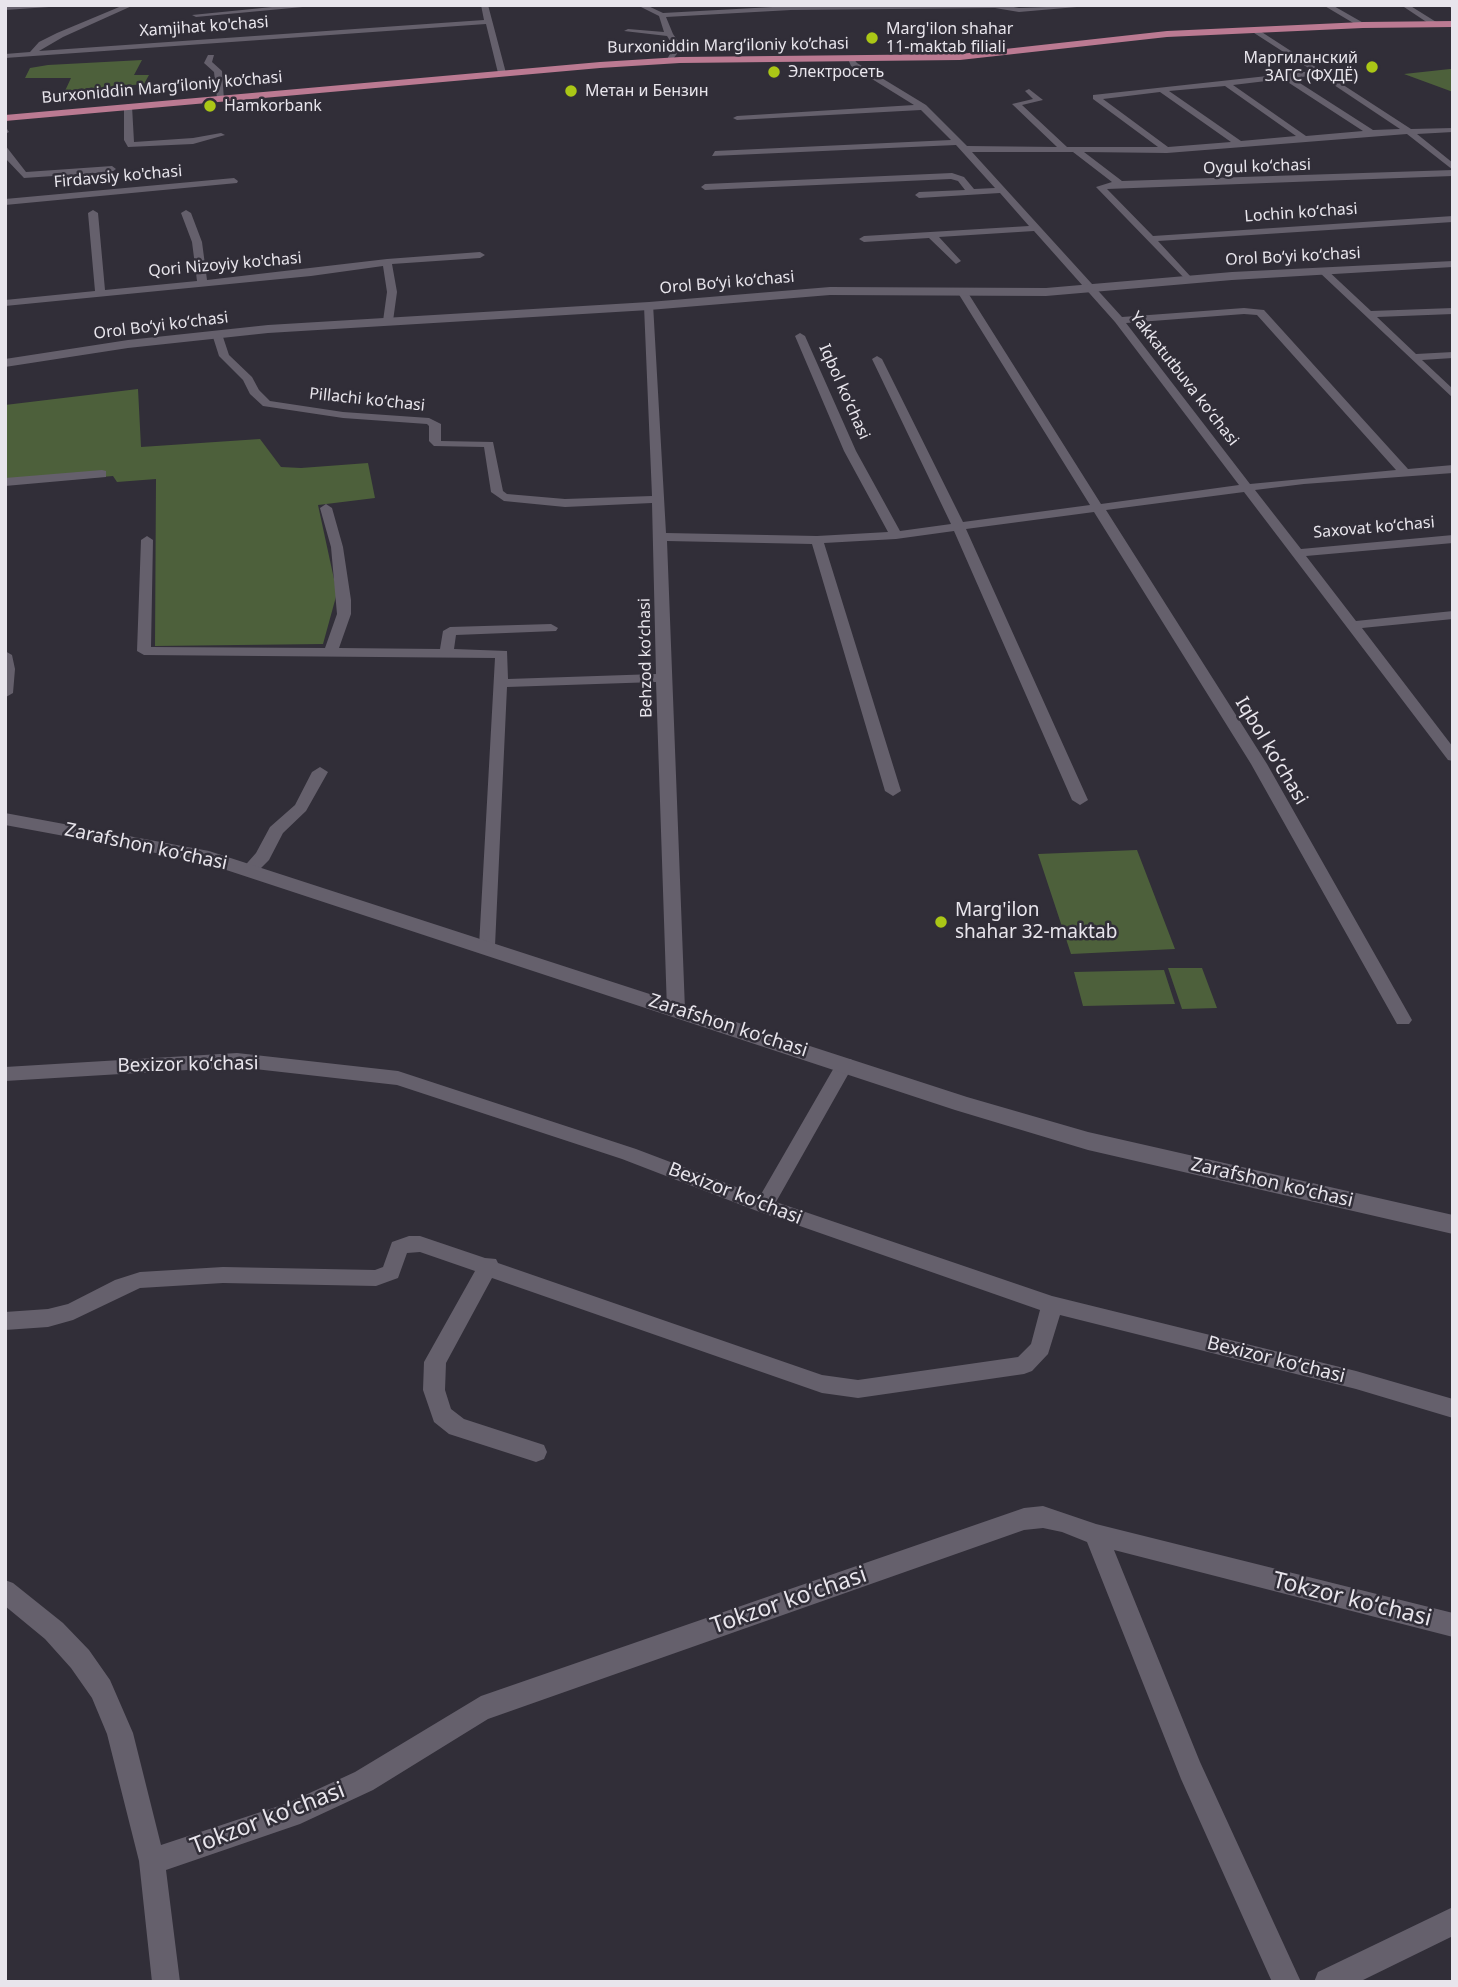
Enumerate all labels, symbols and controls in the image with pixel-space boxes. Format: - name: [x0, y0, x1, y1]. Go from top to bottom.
- street label: Xamjihat ko'chasi: [139, 13, 269, 41]
- place label: Marg'ilon shahar 11-maktab filiali: [886, 19, 1013, 57]
- marker: Marg'ilon shahar 11-maktab filiali: [864, 30, 880, 46]
- street label: Burxoniddin Marg’iloniy ko’chasi: [607, 34, 849, 58]
- place label: Маргиланский ЗАГС (ФХДЁ): [1244, 48, 1358, 86]
- marker: Маргиланский ЗАГС (ФХДЁ): [1364, 59, 1380, 75]
- place label: Электросеть: [788, 62, 884, 82]
- marker: Электросеть: [766, 64, 782, 80]
- street label: Burxoniddin Marg’iloniy ko’chasi: [41, 68, 283, 108]
- place label: Метан и Бензин: [585, 81, 709, 101]
- marker: Метан и Бензин: [563, 83, 579, 99]
- place label: Hamkorbank: [224, 96, 322, 116]
- marker: Hamkorbank: [202, 98, 218, 114]
- street label: Oygul koʻchasi: [1203, 156, 1311, 178]
- street label: Firdavsiy ko'chasi: [53, 162, 183, 192]
- street label: Lochin koʻchasi: [1244, 199, 1358, 227]
- street label: Orol Boʻyi koʻchasi: [1225, 244, 1361, 270]
- street label: Qori Nizoyiy ko'chasi: [148, 249, 302, 281]
- street label: Orol Boʻyi koʻchasi: [659, 268, 795, 298]
- street label: Orol Boʻyi koʻchasi: [93, 308, 229, 344]
- street label: Yakkatutbuva koʻchasi: [1126, 308, 1242, 450]
- street label: Iqbol koʻchasi: [814, 341, 874, 443]
- street label: Pillachi koʻchasi: [308, 384, 426, 416]
- street label: Saxovat koʻchasi: [1313, 513, 1435, 543]
- street label: Behzod koʻchasi: [635, 598, 657, 718]
- street label: Iqbol koʻchasi: [1230, 693, 1312, 809]
- street label: Zarafshon koʻchasi: [63, 819, 229, 875]
- place label: Marg'ilon shahar 32-maktab: [955, 900, 1117, 944]
- marker: Marg'ilon shahar 32-maktab: [933, 914, 949, 930]
- street label: Zarafshon koʻchasi: [646, 990, 810, 1062]
- street label: Bexizor koʻchasi: [117, 1052, 259, 1078]
- street label: Zarafshon koʻchasi: [1189, 1153, 1355, 1213]
- street label: Bexizor koʻchasi: [665, 1158, 805, 1230]
- street label: Bexizor koʻchasi: [1205, 1332, 1347, 1388]
- street label: Tokzor koʻchasi: [707, 1561, 871, 1641]
- street label: Tokzor koʻchasi: [1270, 1567, 1434, 1633]
- street label: Tokzor koʻchasi: [187, 1777, 349, 1861]

